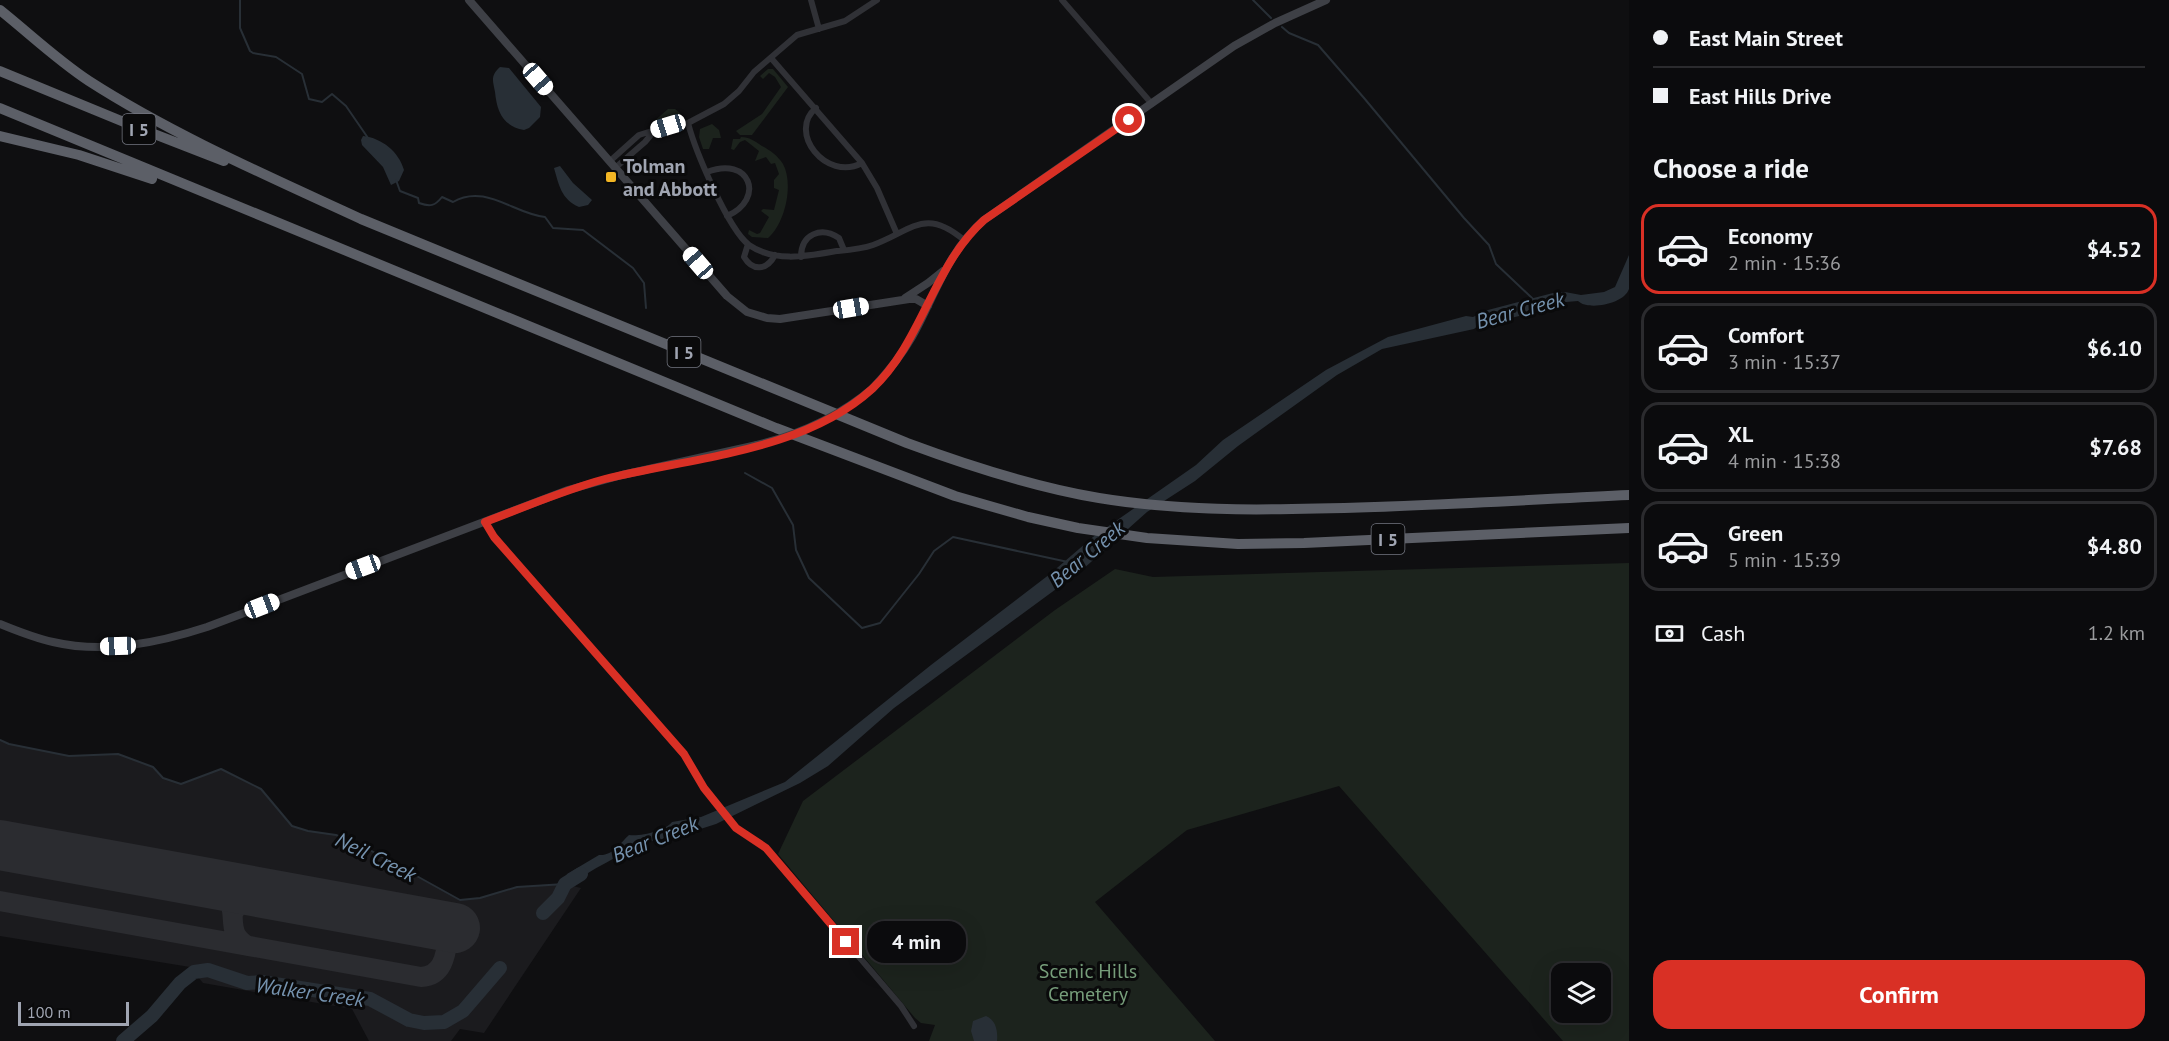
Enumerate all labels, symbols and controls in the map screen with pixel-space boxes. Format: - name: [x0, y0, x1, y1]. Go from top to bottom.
- text: East Main Street: [1689, 24, 1843, 52]
- car: [519, 60, 557, 98]
- text: East Hills Drive: [1689, 82, 1831, 110]
- route start: [1115, 106, 1142, 133]
- car: [648, 112, 688, 140]
- road number: I 5: [122, 114, 156, 144]
- text: Choose a ride: [1653, 151, 1809, 185]
- place label: Tolman and Abbott: [623, 153, 717, 202]
- marker: Tolman and Abbott: [604, 170, 618, 184]
- icon: car: [1656, 222, 1710, 276]
- text: Economy: [1728, 222, 1812, 250]
- text: $4.52: [2087, 235, 2142, 263]
- car: [679, 244, 717, 282]
- text: 2 min · 15:36: [1728, 250, 1841, 276]
- water label: Bear Creek: [1473, 285, 1569, 335]
- car: [832, 296, 870, 320]
- icon: car: [1656, 321, 1710, 375]
- text: Comfort: [1728, 321, 1804, 349]
- text: $6.10: [2087, 334, 2142, 362]
- road number: I 5: [668, 337, 700, 367]
- text: 3 min · 15:37: [1728, 349, 1841, 375]
- icon: car: [1656, 420, 1710, 474]
- text: XL: [1728, 420, 1753, 448]
- text: $7.68: [2089, 433, 2142, 461]
- text: 4 min · 15:38: [1728, 448, 1841, 474]
- water label: Bear Creek: [1044, 514, 1132, 593]
- icon: car: [1656, 519, 1710, 573]
- text: Green: [1728, 519, 1783, 547]
- road number: I 5: [1372, 524, 1404, 554]
- text: $4.80: [2087, 532, 2142, 560]
- text: 5 min · 15:39: [1728, 547, 1841, 573]
- car: [343, 552, 383, 582]
- car: [242, 591, 282, 621]
- icon: cash: [1653, 617, 1686, 650]
- text: Cash: [1701, 619, 1745, 647]
- text: 1.2 km: [2088, 620, 2145, 646]
- car: [100, 636, 136, 656]
- water label: Bear Creek: [608, 809, 704, 868]
- water label: Neil Creek: [331, 826, 422, 889]
- callout: 4 min: [867, 921, 966, 963]
- route end: [832, 928, 859, 955]
- text: 4 min: [892, 929, 941, 955]
- park label: Scenic Hills Cemetery: [1039, 958, 1137, 1007]
- button: Confirm: [1653, 960, 2145, 1029]
- map controls: [1551, 963, 1611, 1023]
- button: layers: [1551, 963, 1611, 1023]
- water label: Walker Creek: [254, 971, 368, 1013]
- scale bar: [18, 999, 129, 1026]
- text: 100 m: [27, 1002, 70, 1022]

